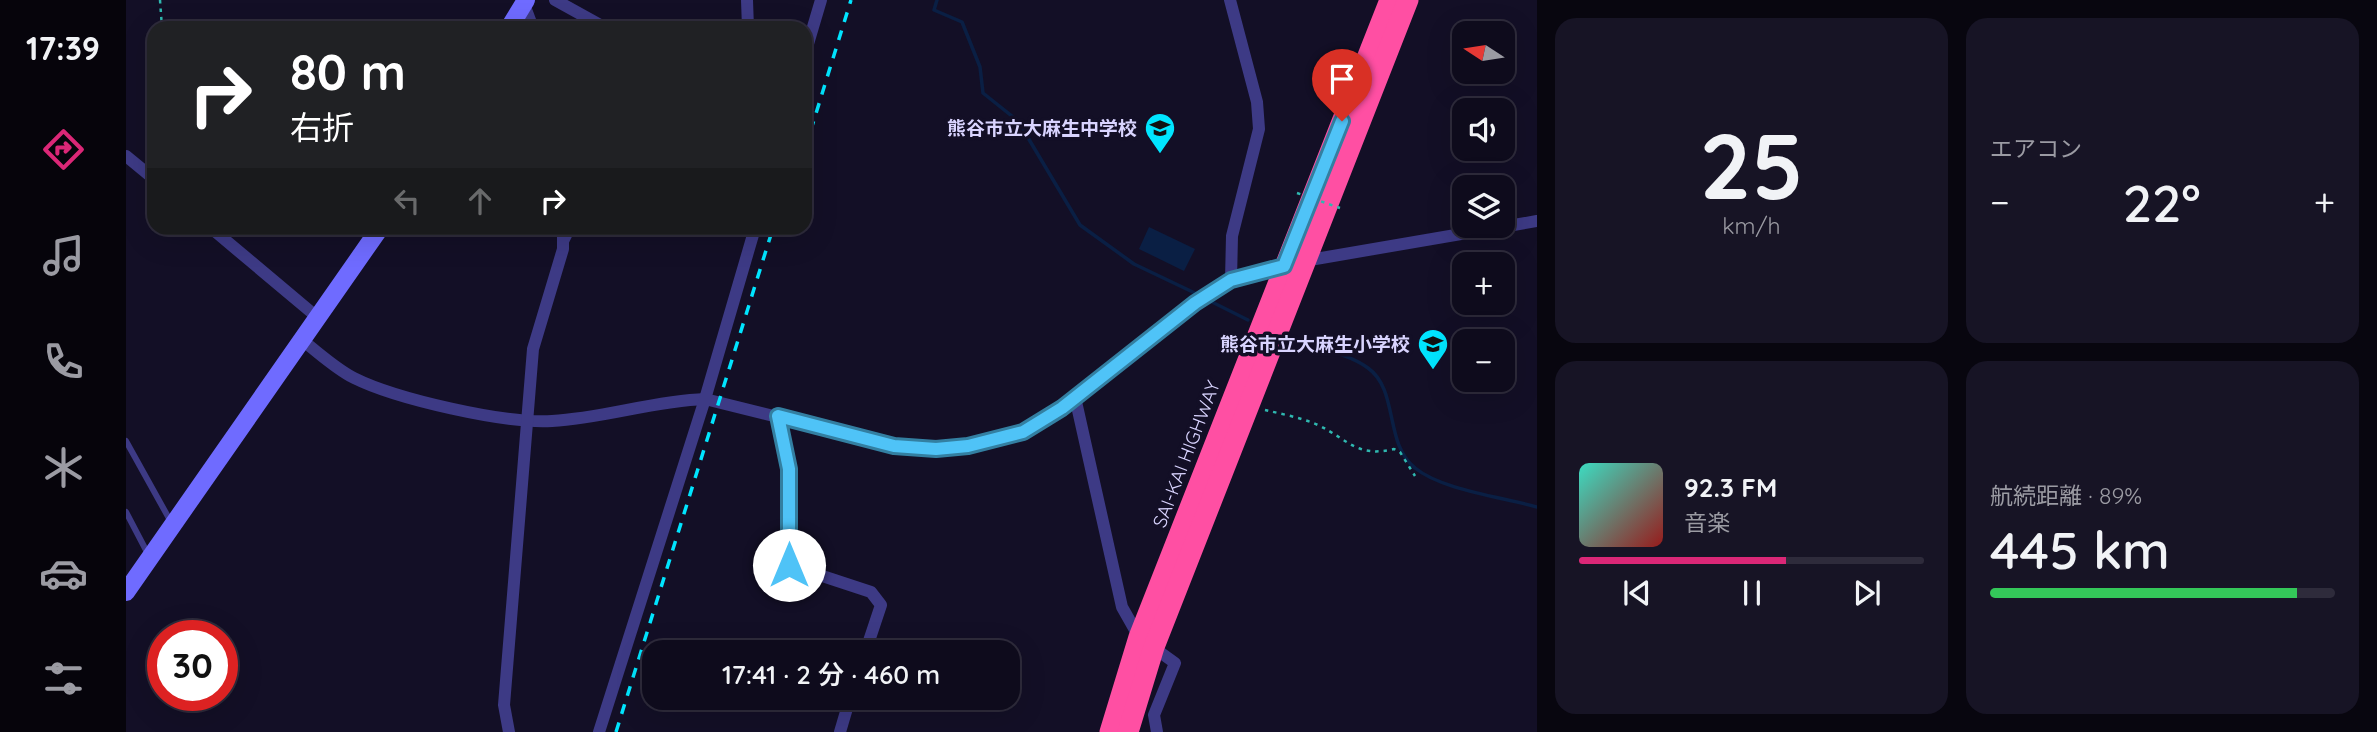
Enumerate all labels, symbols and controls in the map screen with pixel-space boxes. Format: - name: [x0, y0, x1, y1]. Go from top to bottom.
- north arrow: [1452, 21, 1516, 84]
- map controls: [1452, 21, 1515, 392]
- text: 17:39: [26, 28, 100, 68]
- text: 80 m: [290, 41, 406, 102]
- icon: right: [175, 49, 266, 140]
- pin: [1312, 49, 1372, 121]
- icon: arrive: [1323, 60, 1361, 98]
- button: sound: [1452, 98, 1515, 161]
- text: 右折: [290, 107, 354, 147]
- text: 25: [1699, 108, 1804, 222]
- school or university icon: 熊谷市立大麻生中学校: [1143, 111, 1177, 155]
- place label: 熊谷市立大麻生中学校: [947, 116, 1137, 140]
- icon: directions: [39, 125, 88, 174]
- text: エアコン: [1990, 134, 2082, 163]
- text: 22°: [2123, 170, 2201, 235]
- button: layers: [1452, 175, 1515, 238]
- text: −: [1990, 178, 2010, 226]
- text: +: [2314, 178, 2335, 226]
- icon: left: [388, 182, 426, 220]
- icon: ahead: [461, 182, 499, 220]
- icon: right: [534, 182, 572, 220]
- text: km/h: [1722, 211, 1781, 240]
- icon: music: [39, 231, 88, 280]
- button: +: [1452, 252, 1515, 315]
- school or university icon: 熊谷市立大麻生小学校: [1416, 327, 1450, 371]
- button: −: [1452, 329, 1515, 392]
- place label: 熊谷市立大麻生小学校: [1220, 332, 1410, 356]
- icon: phone: [39, 337, 88, 386]
- street label: SAI-KAI HIGHWAY: [1147, 377, 1225, 531]
- icon: climate: [39, 443, 88, 492]
- text: 92.3 FM: [1684, 471, 1777, 504]
- text: 航続距離 · 89%: [1990, 481, 2142, 510]
- text: 音楽: [1684, 508, 1730, 537]
- text: 445 km: [1990, 517, 2170, 582]
- position arrow: [752, 528, 826, 602]
- icon: car: [39, 549, 88, 598]
- icon: previous: [1618, 574, 1656, 612]
- icon: pause: [1733, 574, 1771, 612]
- icon: next: [1848, 574, 1886, 612]
- speed limit sign: 30: [147, 620, 238, 711]
- icon: filters: [39, 654, 88, 703]
- text: 17:41 · 2 分 · 460 m: [722, 658, 940, 691]

